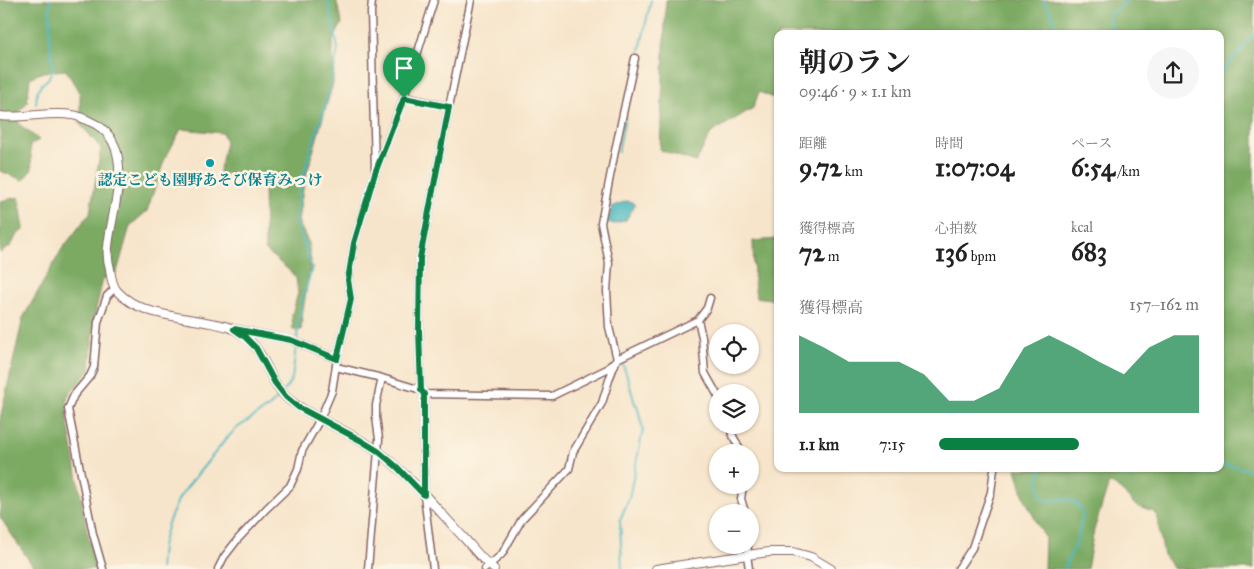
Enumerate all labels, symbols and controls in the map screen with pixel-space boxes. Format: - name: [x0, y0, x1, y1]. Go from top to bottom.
- text: 朝のラン: [799, 45, 911, 80]
- pin: [383, 47, 425, 98]
- button: share: [1147, 47, 1199, 99]
- icon: arrive: [390, 54, 418, 82]
- text: 09:46 · 9 × 1.1 km: [799, 82, 912, 101]
- text: 距離: [799, 135, 827, 152]
- text: 時間: [935, 135, 963, 152]
- text: ペース: [1071, 135, 1112, 152]
- text: 9.72: [799, 152, 842, 183]
- text: 1:07:04: [935, 152, 1014, 183]
- text: 6:54: [1071, 152, 1115, 183]
- marker: 認定こども園野あそび保育みっけ: [204, 157, 216, 169]
- text: km: [842, 163, 863, 180]
- text: /km: [1115, 163, 1140, 180]
- place label: 認定こども園野あそび保育みっけ: [97, 171, 323, 189]
- text: kcal: [1071, 219, 1093, 236]
- text: 獲得標高: [799, 220, 855, 237]
- text: 心拍数: [935, 220, 977, 237]
- text: 683: [1071, 236, 1107, 267]
- text: 72: [799, 237, 825, 268]
- text: 136: [935, 237, 968, 268]
- text: m: [825, 248, 839, 265]
- text: bpm: [968, 248, 996, 265]
- text: 157–162 m: [1129, 295, 1199, 314]
- text: 獲得標高: [799, 298, 863, 317]
- map controls: [709, 324, 759, 554]
- button: locate: [709, 324, 759, 374]
- button: layers: [709, 384, 759, 434]
- text: 1.1 km: [799, 435, 839, 454]
- text: 7:15: [879, 435, 905, 454]
- button: +: [709, 444, 759, 494]
- button: −: [709, 504, 759, 554]

